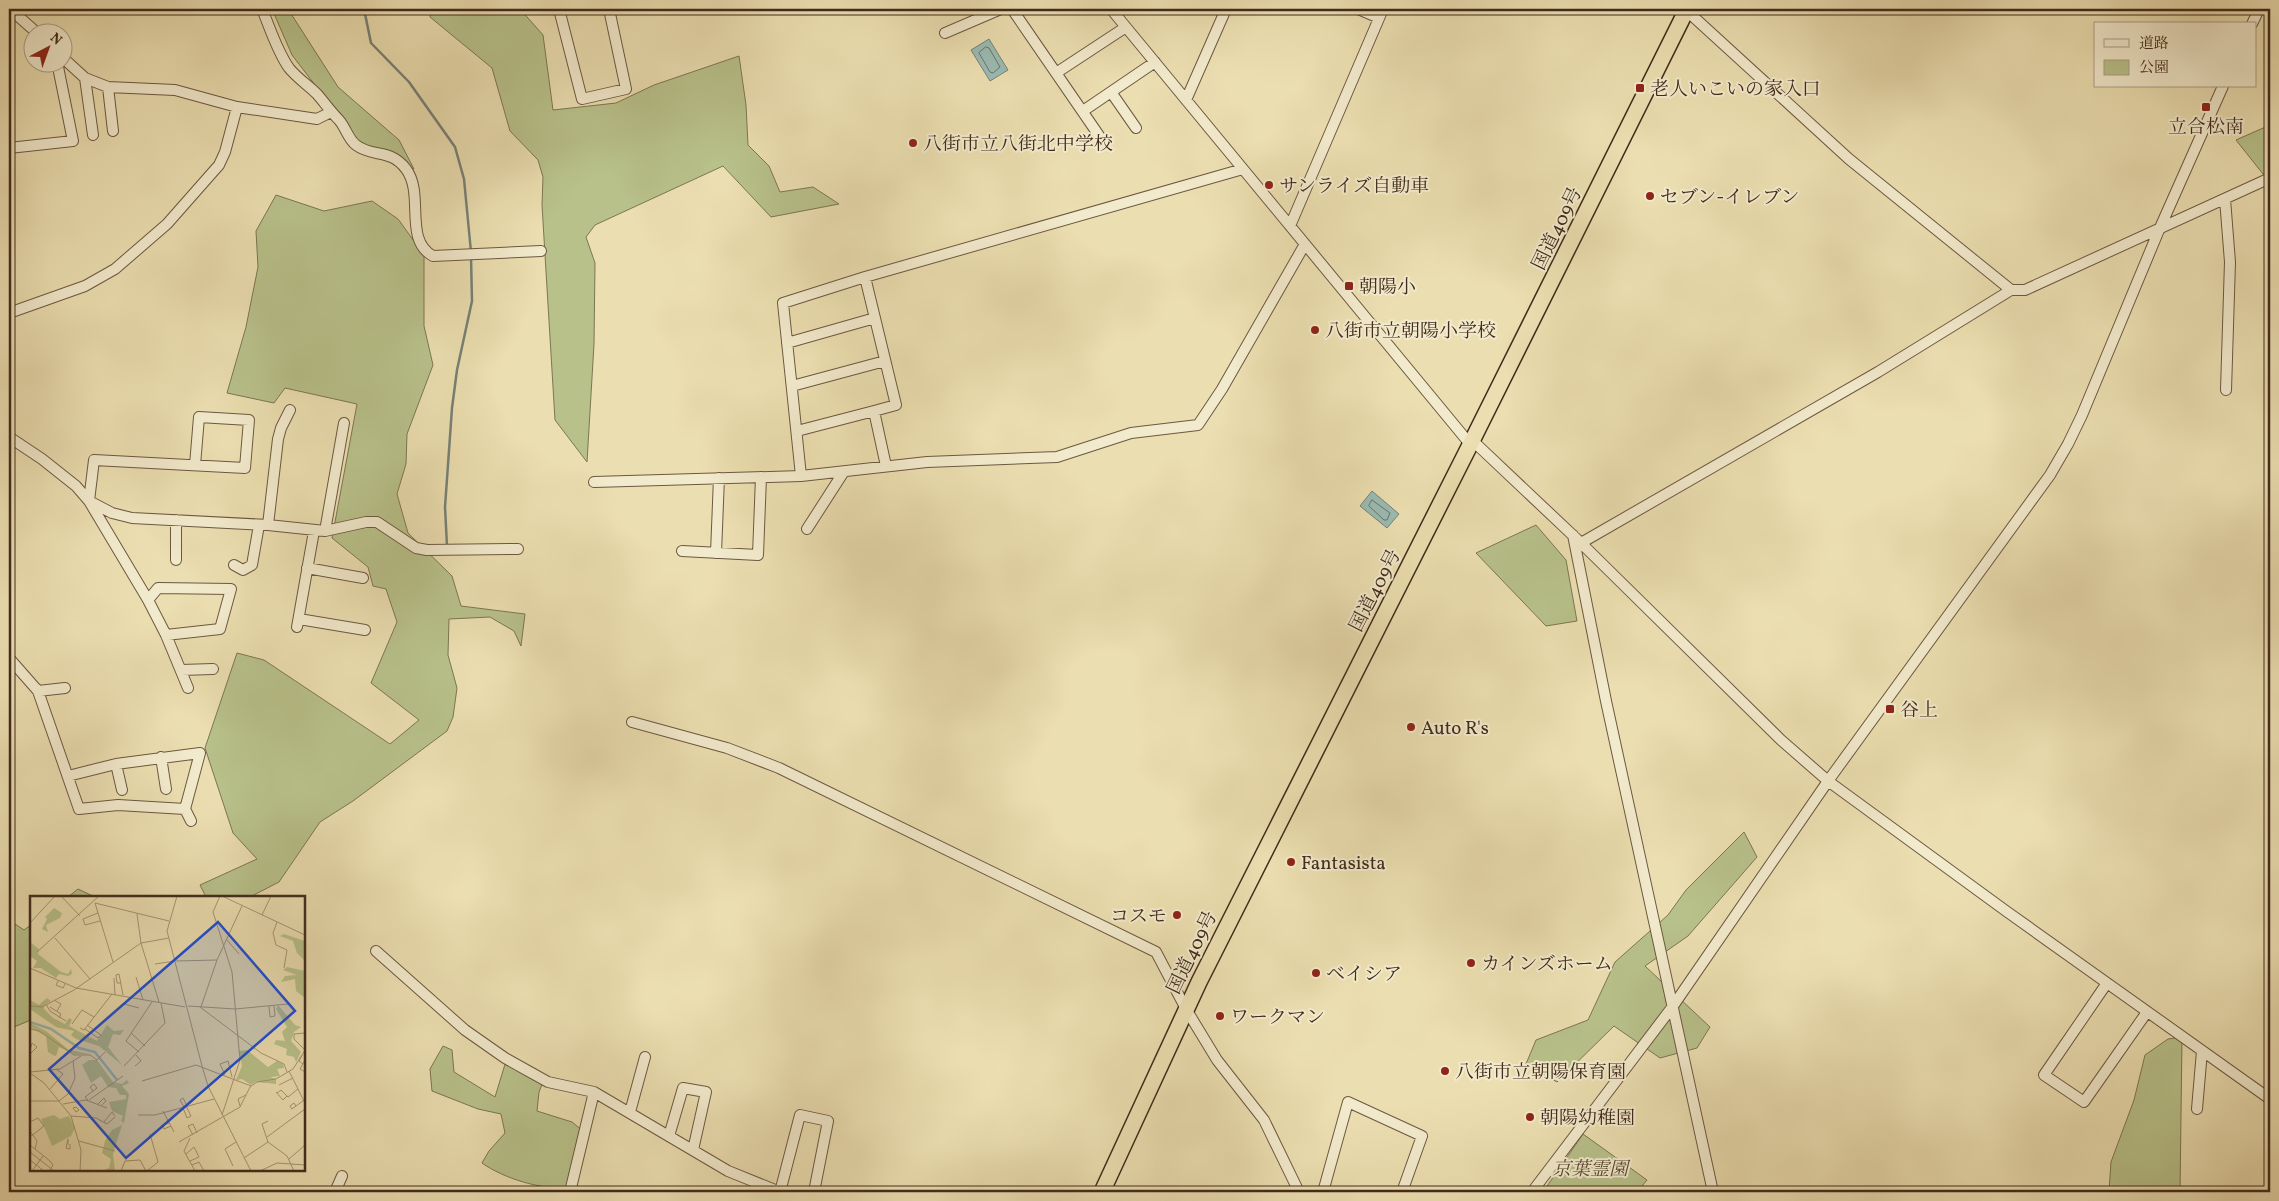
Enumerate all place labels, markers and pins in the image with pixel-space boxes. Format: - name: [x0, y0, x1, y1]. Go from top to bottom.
- place label: 老人いこいの家入口: [1650, 77, 1821, 103]
- marker: 老人いこいの家入口: [1634, 82, 1646, 94]
- marker: 立合松南: [2200, 101, 2212, 113]
- place label: 立合松南: [2168, 115, 2244, 141]
- place label: 八街市立八街北中学校: [923, 132, 1113, 158]
- marker: 八街市立八街北中学校: [907, 137, 919, 149]
- place label: サンライズ自動車: [1279, 174, 1429, 200]
- marker: サンライズ自動車: [1263, 179, 1275, 191]
- place label: セブン-イレブン: [1660, 185, 1799, 211]
- marker: セブン-イレブン: [1644, 190, 1656, 202]
- place label: 朝陽小: [1359, 275, 1416, 301]
- marker: 朝陽小: [1343, 280, 1355, 292]
- place label: 八街市立朝陽小学校: [1325, 319, 1496, 345]
- marker: 八街市立朝陽小学校: [1309, 324, 1321, 336]
- place label: 谷上: [1900, 698, 1938, 724]
- marker: 谷上: [1884, 703, 1896, 715]
- place label: Auto R's: [1421, 716, 1489, 742]
- marker: Auto R's: [1405, 721, 1417, 733]
- place label: Fantasista: [1301, 851, 1386, 877]
- marker: Fantasista: [1285, 856, 1297, 868]
- place label: コスモ: [1110, 904, 1167, 930]
- marker: コスモ: [1171, 909, 1183, 921]
- place label: カインズホーム: [1481, 952, 1613, 978]
- marker: カインズホーム: [1465, 957, 1477, 969]
- place label: ベイシア: [1326, 962, 1402, 988]
- marker: ベイシア: [1310, 967, 1322, 979]
- place label: ワークマン: [1230, 1005, 1325, 1031]
- marker: ワークマン: [1214, 1010, 1226, 1022]
- place label: 八街市立朝陽保育園: [1455, 1060, 1626, 1086]
- marker: 八街市立朝陽保育園: [1439, 1065, 1451, 1077]
- place label: 朝陽幼稚園: [1540, 1106, 1635, 1132]
- marker: 朝陽幼稚園: [1524, 1111, 1536, 1123]

